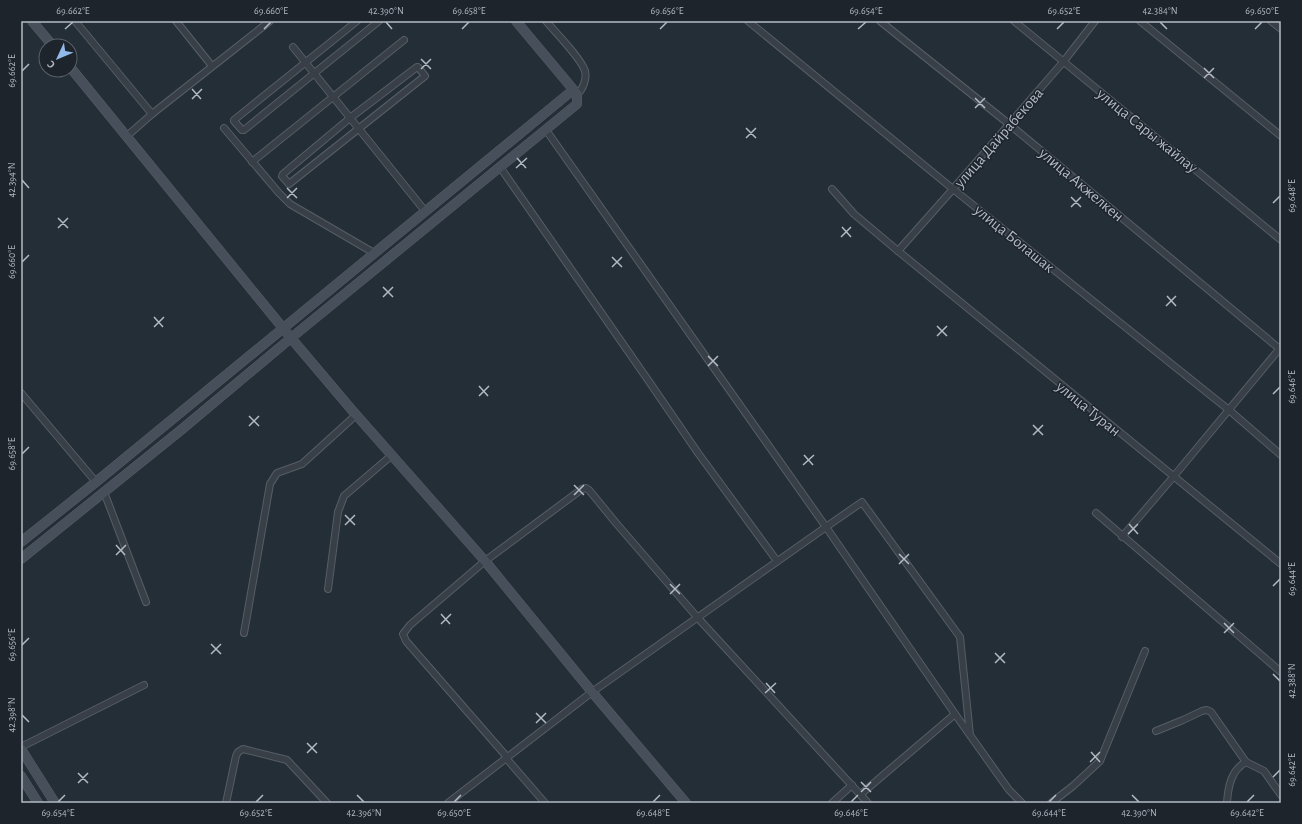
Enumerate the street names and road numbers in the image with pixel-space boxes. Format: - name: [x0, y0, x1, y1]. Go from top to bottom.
- street label: улица Дайрабекова: [950, 85, 1047, 192]
- street label: улица Сары жайлау: [1093, 85, 1201, 177]
- street label: улица Акжелкен: [1035, 144, 1127, 225]
- street label: улица Болашак: [970, 201, 1058, 277]
- street label: улица Туран: [1052, 377, 1124, 440]

